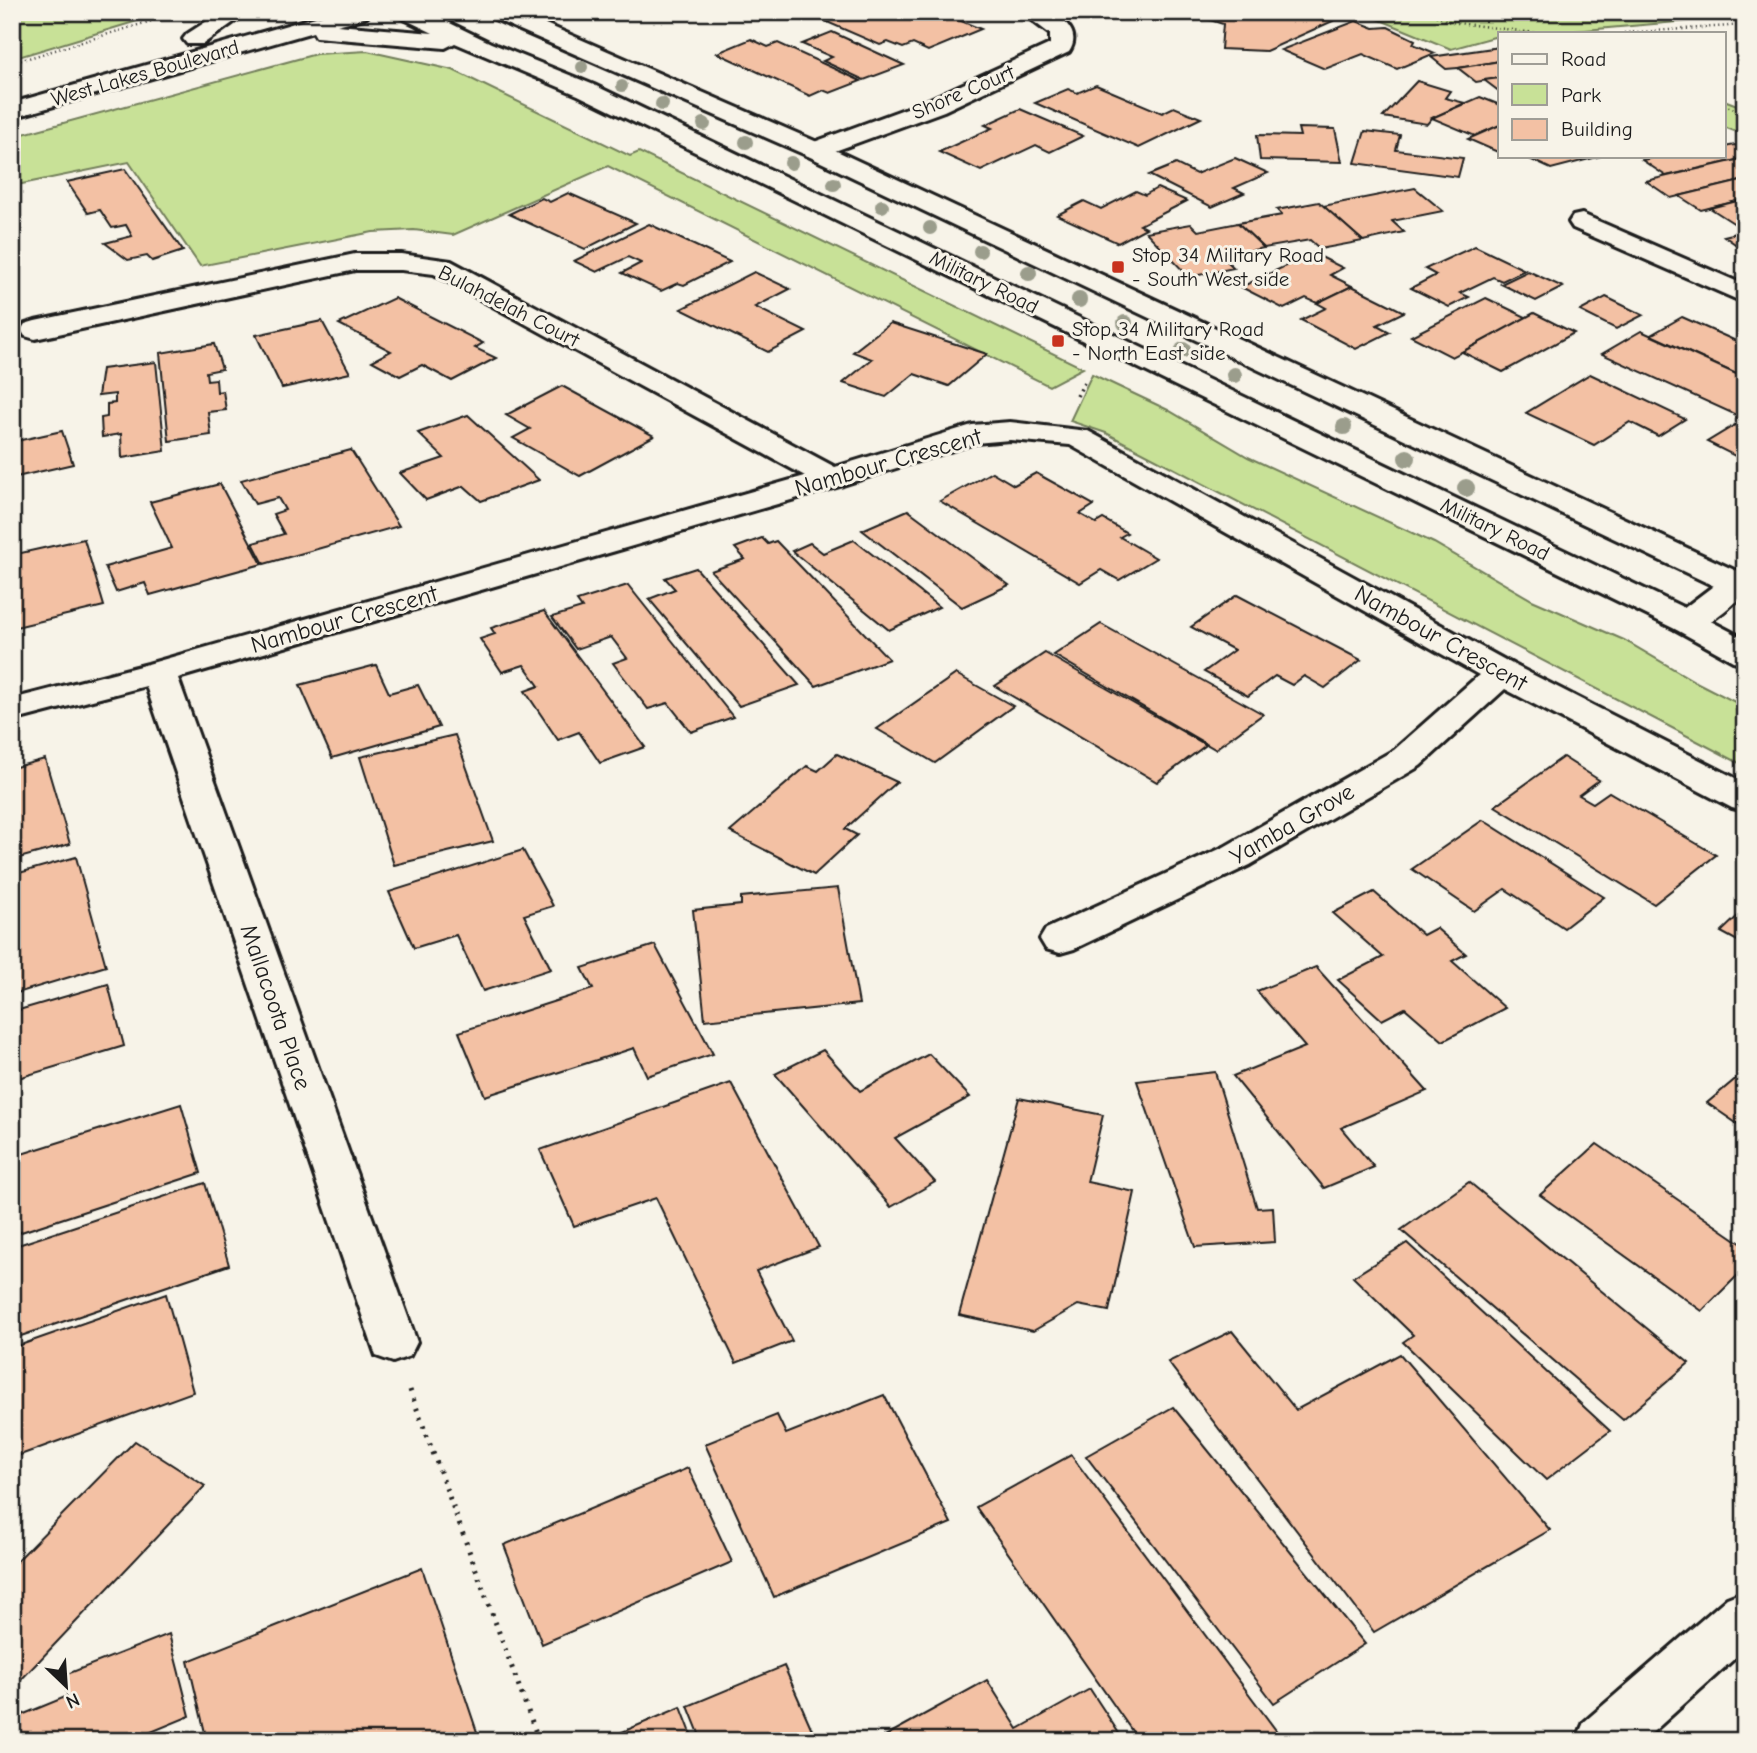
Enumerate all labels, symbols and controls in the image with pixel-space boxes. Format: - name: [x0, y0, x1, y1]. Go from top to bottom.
- legend: [1498, 32, 1726, 158]
- street label: West Lakes Boulevard: [48, 35, 242, 111]
- text: Road: [1561, 47, 1606, 71]
- street label: Shore Court: [908, 59, 1019, 124]
- text: Park: [1561, 83, 1601, 107]
- text: Building: [1561, 117, 1633, 141]
- place label: Stop 34 Military Road - South West side: [1132, 243, 1324, 291]
- street label: Military Road: [926, 245, 1042, 319]
- marker: Stop 34 Military Road - South West side: [1110, 259, 1126, 275]
- street label: Bulahdelah Court: [435, 260, 584, 352]
- place label: Stop 34 Military Road - North East side: [1072, 317, 1264, 365]
- marker: Stop 34 Military Road - North East side: [1050, 333, 1066, 349]
- street label: Nambour Crescent: [791, 422, 986, 502]
- street label: Military Road: [1437, 492, 1553, 566]
- street label: Nambour Crescent: [247, 579, 442, 659]
- street label: Nambour Crescent: [1350, 579, 1533, 698]
- street label: Yamba Grove: [1225, 777, 1359, 871]
- street label: Mallacoota Place: [235, 920, 317, 1094]
- north arrow: [32, 1652, 102, 1722]
- text: N: [62, 1688, 83, 1713]

